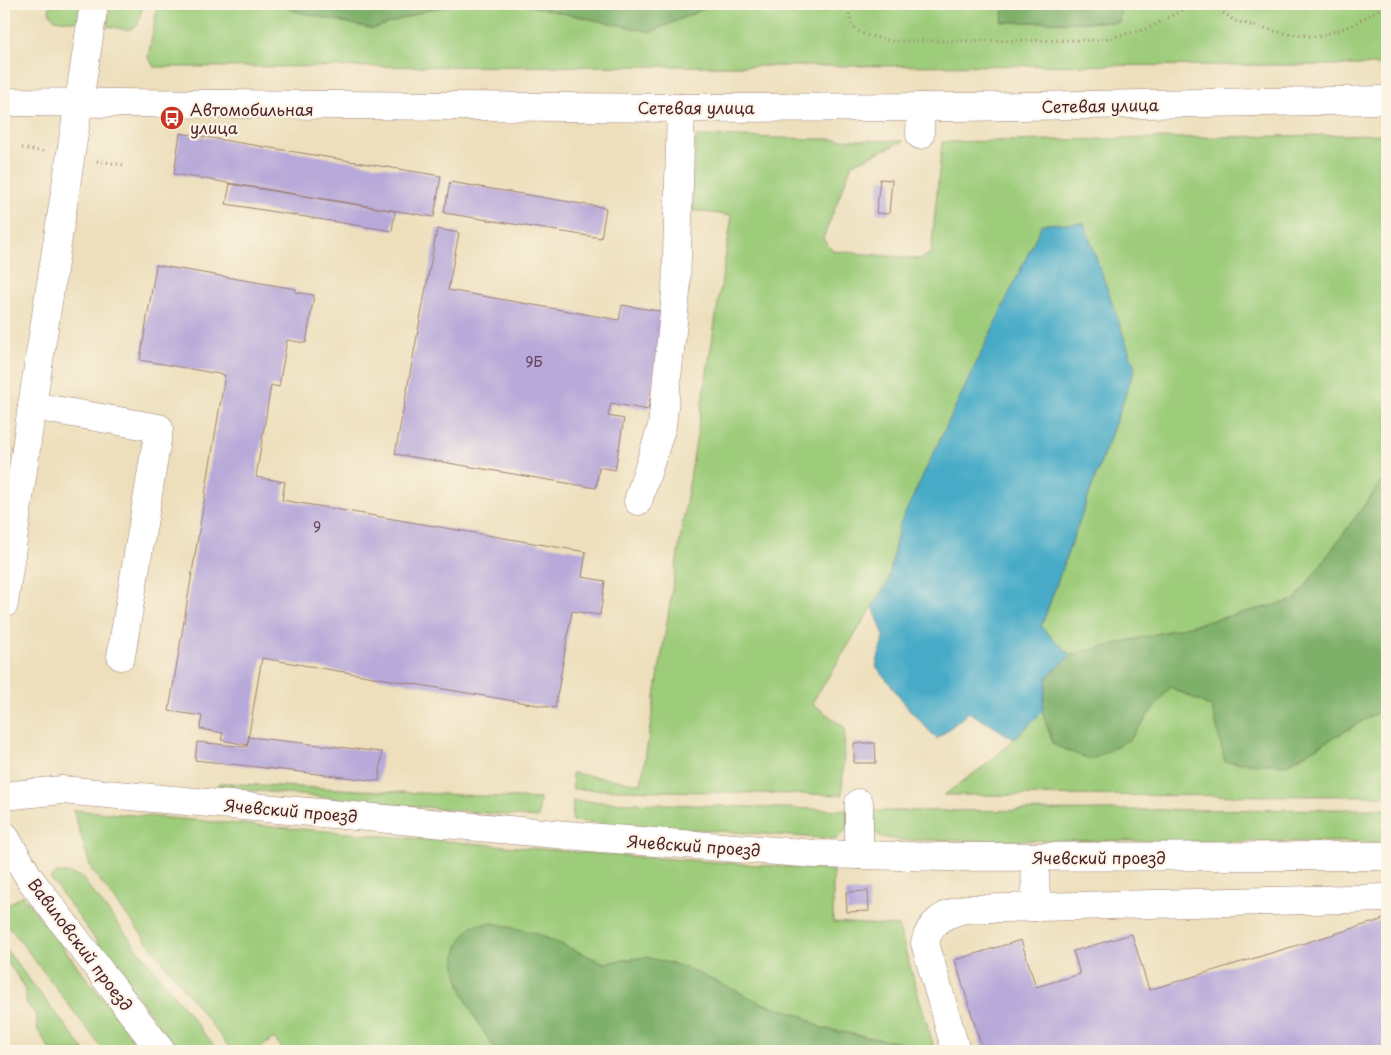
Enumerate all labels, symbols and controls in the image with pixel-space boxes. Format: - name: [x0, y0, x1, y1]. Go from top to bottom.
- street label: Сетевая улица: [1041, 92, 1159, 118]
- street label: Сетевая улица: [637, 95, 755, 119]
- place label: Автомобильная улица: [190, 97, 314, 139]
- bus stop icon: Автомобильная улица: [159, 105, 185, 131]
- house number: 9Б: [525, 351, 543, 372]
- house number: 9: [313, 516, 321, 537]
- street label: Ячевский проезд: [222, 792, 359, 828]
- street label: Ячевский проезд: [626, 828, 761, 862]
- street label: Ячевский проезд: [1031, 845, 1166, 869]
- street label: Вавиловский проезд: [23, 873, 139, 1015]

